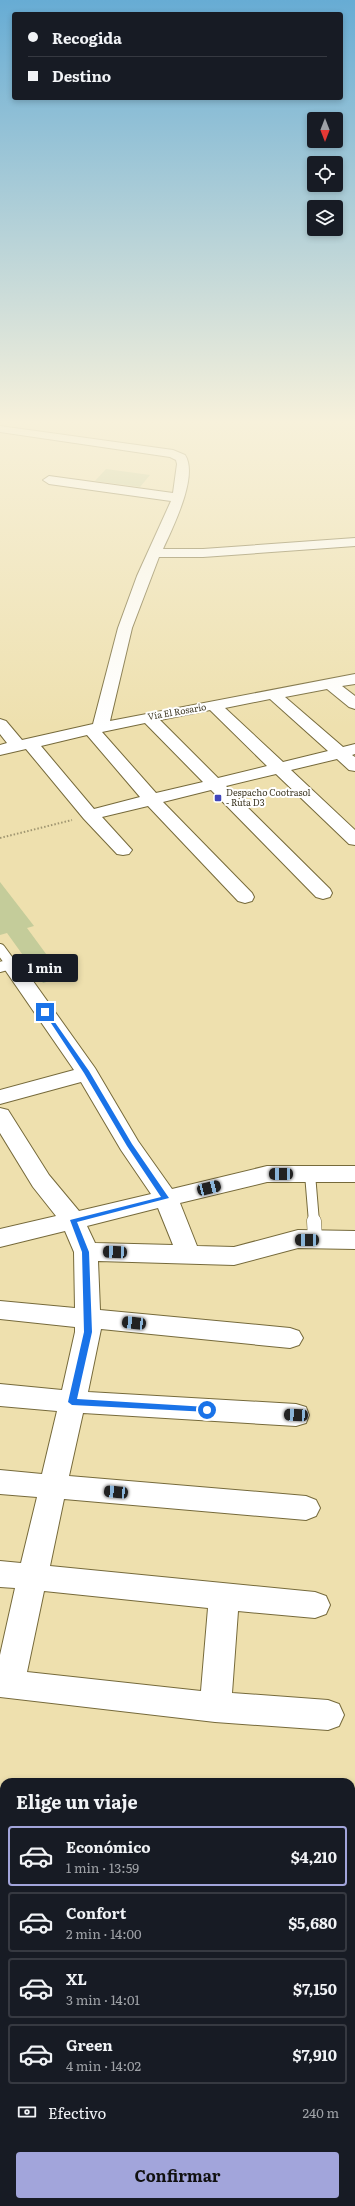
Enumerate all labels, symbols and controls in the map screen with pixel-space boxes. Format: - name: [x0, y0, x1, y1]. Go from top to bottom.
- text: Recogida: [52, 26, 122, 49]
- text: Destino: [52, 64, 111, 87]
- north arrow: [307, 112, 343, 148]
- map controls: [307, 112, 343, 236]
- button: locate: [307, 156, 343, 192]
- button: layers: [307, 200, 343, 236]
- street label: Vía El Rosario: [146, 699, 207, 723]
- place label: Despacho Cootrasol - Ruta D3: [226, 785, 311, 809]
- marker: Despacho Cootrasol - Ruta D3: [213, 793, 223, 803]
- callout: 1 min: [12, 954, 78, 982]
- text: 1 min: [28, 958, 62, 977]
- route end: [36, 1003, 54, 1021]
- car: [269, 1168, 293, 1180]
- car: [196, 1179, 222, 1197]
- car: [295, 1234, 319, 1246]
- car: [103, 1246, 127, 1258]
- car: [121, 1316, 147, 1330]
- route start: [198, 1401, 216, 1419]
- car: [284, 1408, 308, 1422]
- car: [104, 1485, 128, 1499]
- text: Elige un viaje: [16, 1788, 138, 1815]
- text: Económico: [66, 1835, 151, 1858]
- icon: car: [18, 1838, 54, 1874]
- text: $4,210: [291, 1845, 337, 1868]
- text: 1 min · 13:59: [66, 1858, 139, 1877]
- text: Confort: [66, 1901, 126, 1924]
- icon: car: [18, 1904, 54, 1940]
- text: $5,680: [288, 1911, 337, 1934]
- text: 2 min · 14:00: [66, 1924, 142, 1943]
- text: XL: [66, 1967, 87, 1990]
- icon: car: [18, 1970, 54, 2006]
- text: $7,150: [293, 1977, 337, 2000]
- text: 3 min · 14:01: [66, 1990, 140, 2009]
- text: Green: [66, 2033, 113, 2056]
- icon: car: [18, 2036, 54, 2072]
- text: $7,910: [292, 2043, 337, 2066]
- text: 4 min · 14:02: [66, 2056, 141, 2075]
- icon: cash: [16, 2101, 38, 2123]
- text: Efectivo: [48, 2101, 106, 2124]
- text: 240 m: [303, 2103, 339, 2122]
- button: Confirmar: [16, 2152, 339, 2198]

